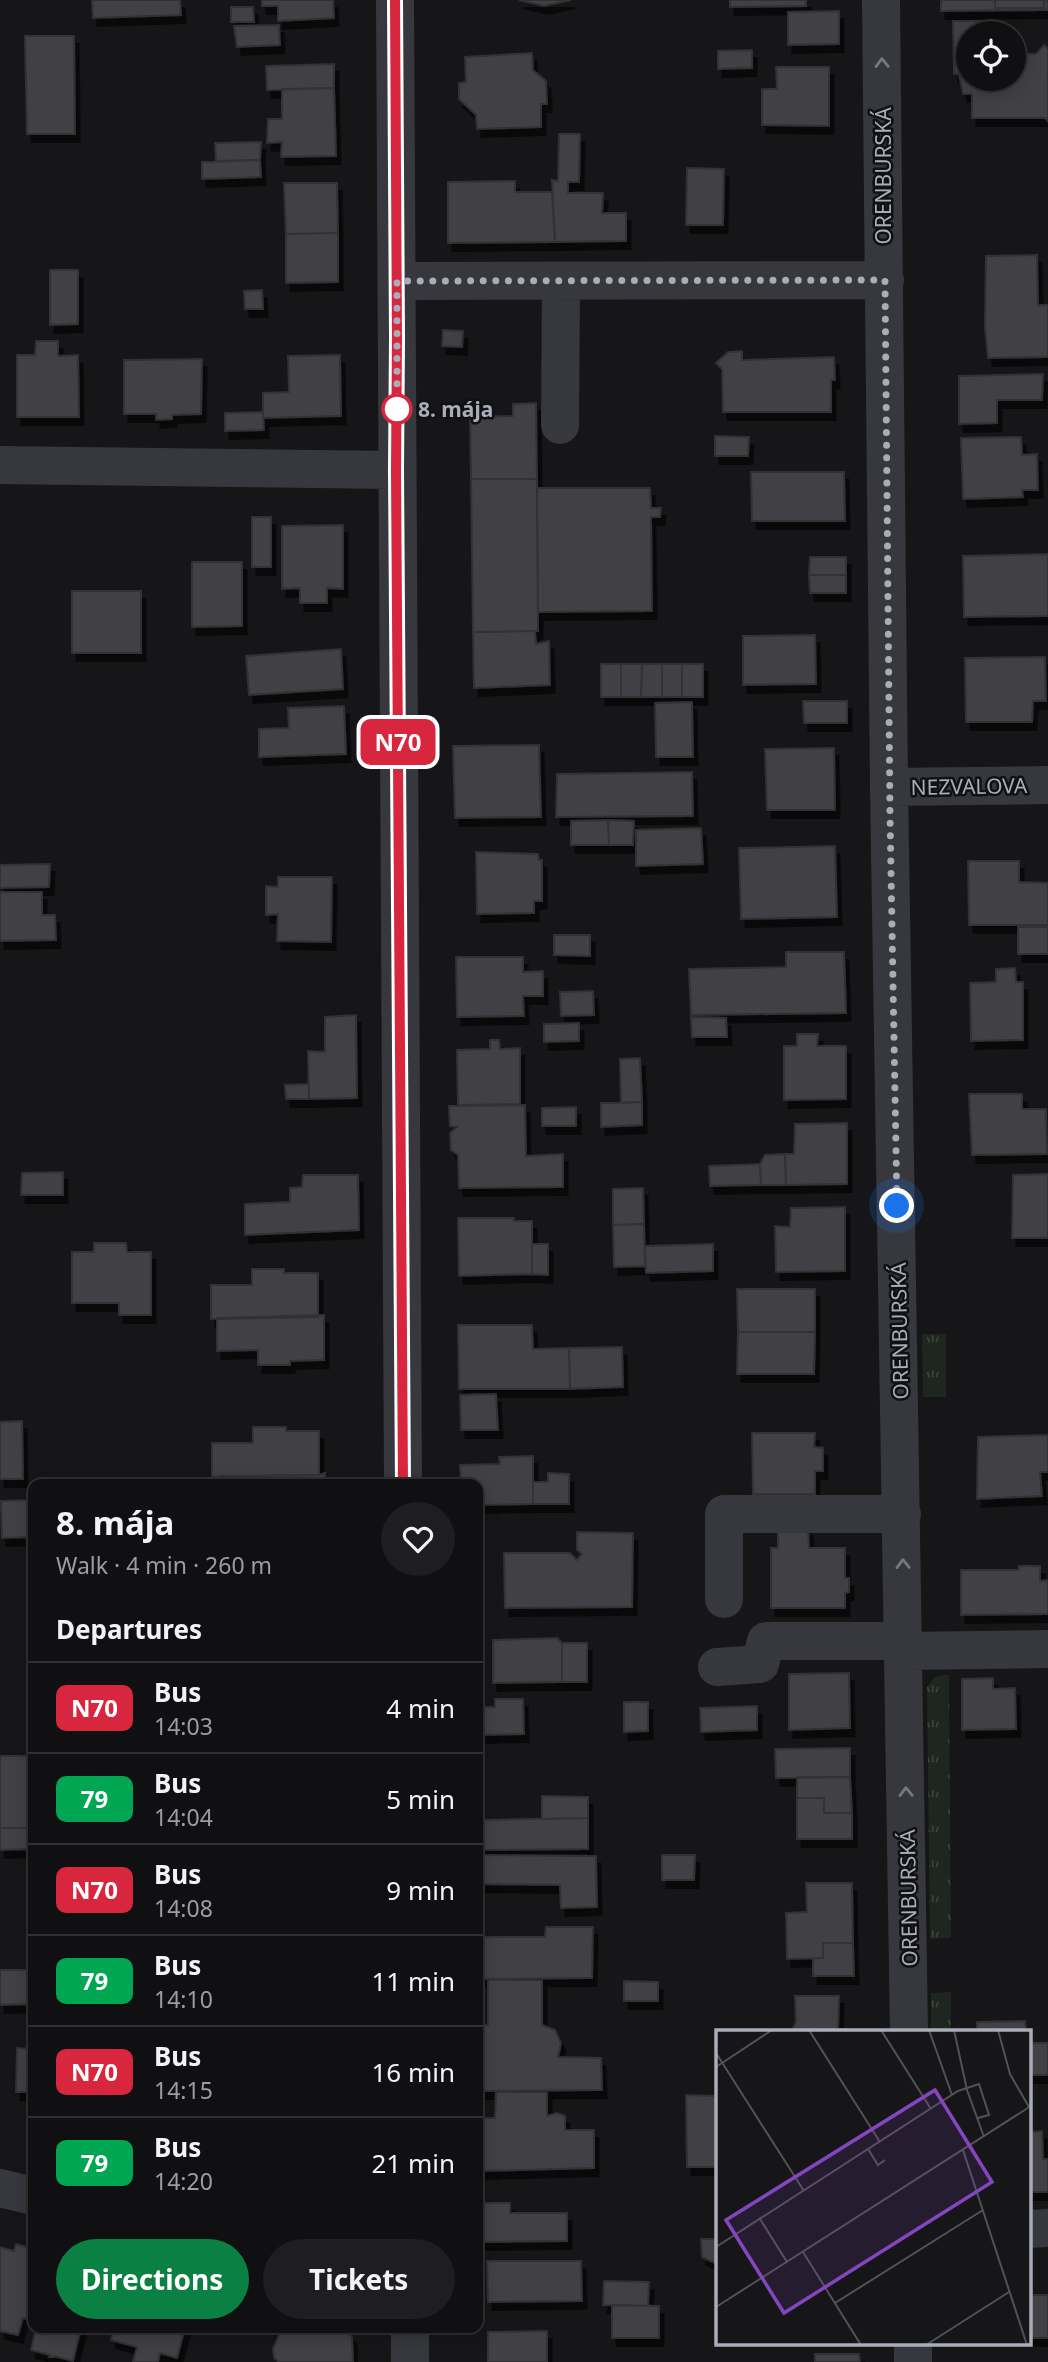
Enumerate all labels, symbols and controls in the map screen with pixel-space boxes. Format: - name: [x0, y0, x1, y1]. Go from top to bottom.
- map controls: [956, 21, 1026, 91]
- button: locate: [956, 21, 1026, 91]
- one-way arrow: [874, 57, 890, 67]
- street label: ORENBURSKÁ: [869, 107, 897, 245]
- marker: 8. mája: [382, 394, 412, 424]
- place label: 8. mája: [418, 395, 493, 423]
- line badge: N70: [358, 719, 438, 765]
- text: N70: [375, 725, 421, 758]
- street label: NEZVALOVA: [910, 771, 1028, 801]
- your location: [879, 1188, 914, 1223]
- street label: ORENBURSKÁ: [884, 1262, 914, 1400]
- text: 8. mája: [56, 1500, 174, 1545]
- button: heart: [381, 1502, 455, 1576]
- text: Walk · 4 min · 260 m: [56, 1549, 272, 1581]
- one-way arrow: [895, 1558, 911, 1569]
- text: Departures: [56, 1611, 202, 1647]
- text: Bus: [154, 1674, 201, 1710]
- text: 4 min: [386, 1690, 455, 1726]
- text: N70: [71, 1691, 118, 1724]
- text: 14:03: [154, 1710, 213, 1742]
- text: Bus: [154, 1765, 201, 1801]
- text: 5 min: [386, 1781, 455, 1817]
- text: 79: [81, 1782, 108, 1815]
- one-way arrow: [898, 1786, 914, 1796]
- text: 14:04: [154, 1801, 213, 1833]
- street label: ORENBURSKÁ: [893, 1829, 923, 1967]
- text: Bus: [154, 1856, 201, 1892]
- text: 9 min: [386, 1872, 455, 1908]
- text: N70: [71, 1873, 118, 1906]
- text: 14:08: [154, 1892, 213, 1924]
- text: Bus: [154, 1947, 201, 1983]
- text: 11 min: [371, 1963, 455, 1999]
- text: 79: [81, 1964, 108, 1997]
- text: 14:10: [154, 1983, 213, 2015]
- inset map: [716, 2030, 1030, 2344]
- text: Bus: [154, 2038, 201, 2074]
- text: 16 min: [371, 2054, 455, 2090]
- text: N70: [71, 2055, 118, 2088]
- text: 14:15: [154, 2074, 213, 2106]
- text: Bus: [154, 2129, 201, 2165]
- text: 21 min: [371, 2145, 455, 2181]
- text: 79: [81, 2146, 108, 2179]
- text: 14:20: [154, 2165, 213, 2197]
- button: Directions: [56, 2239, 249, 2319]
- button: Tickets: [263, 2239, 455, 2319]

